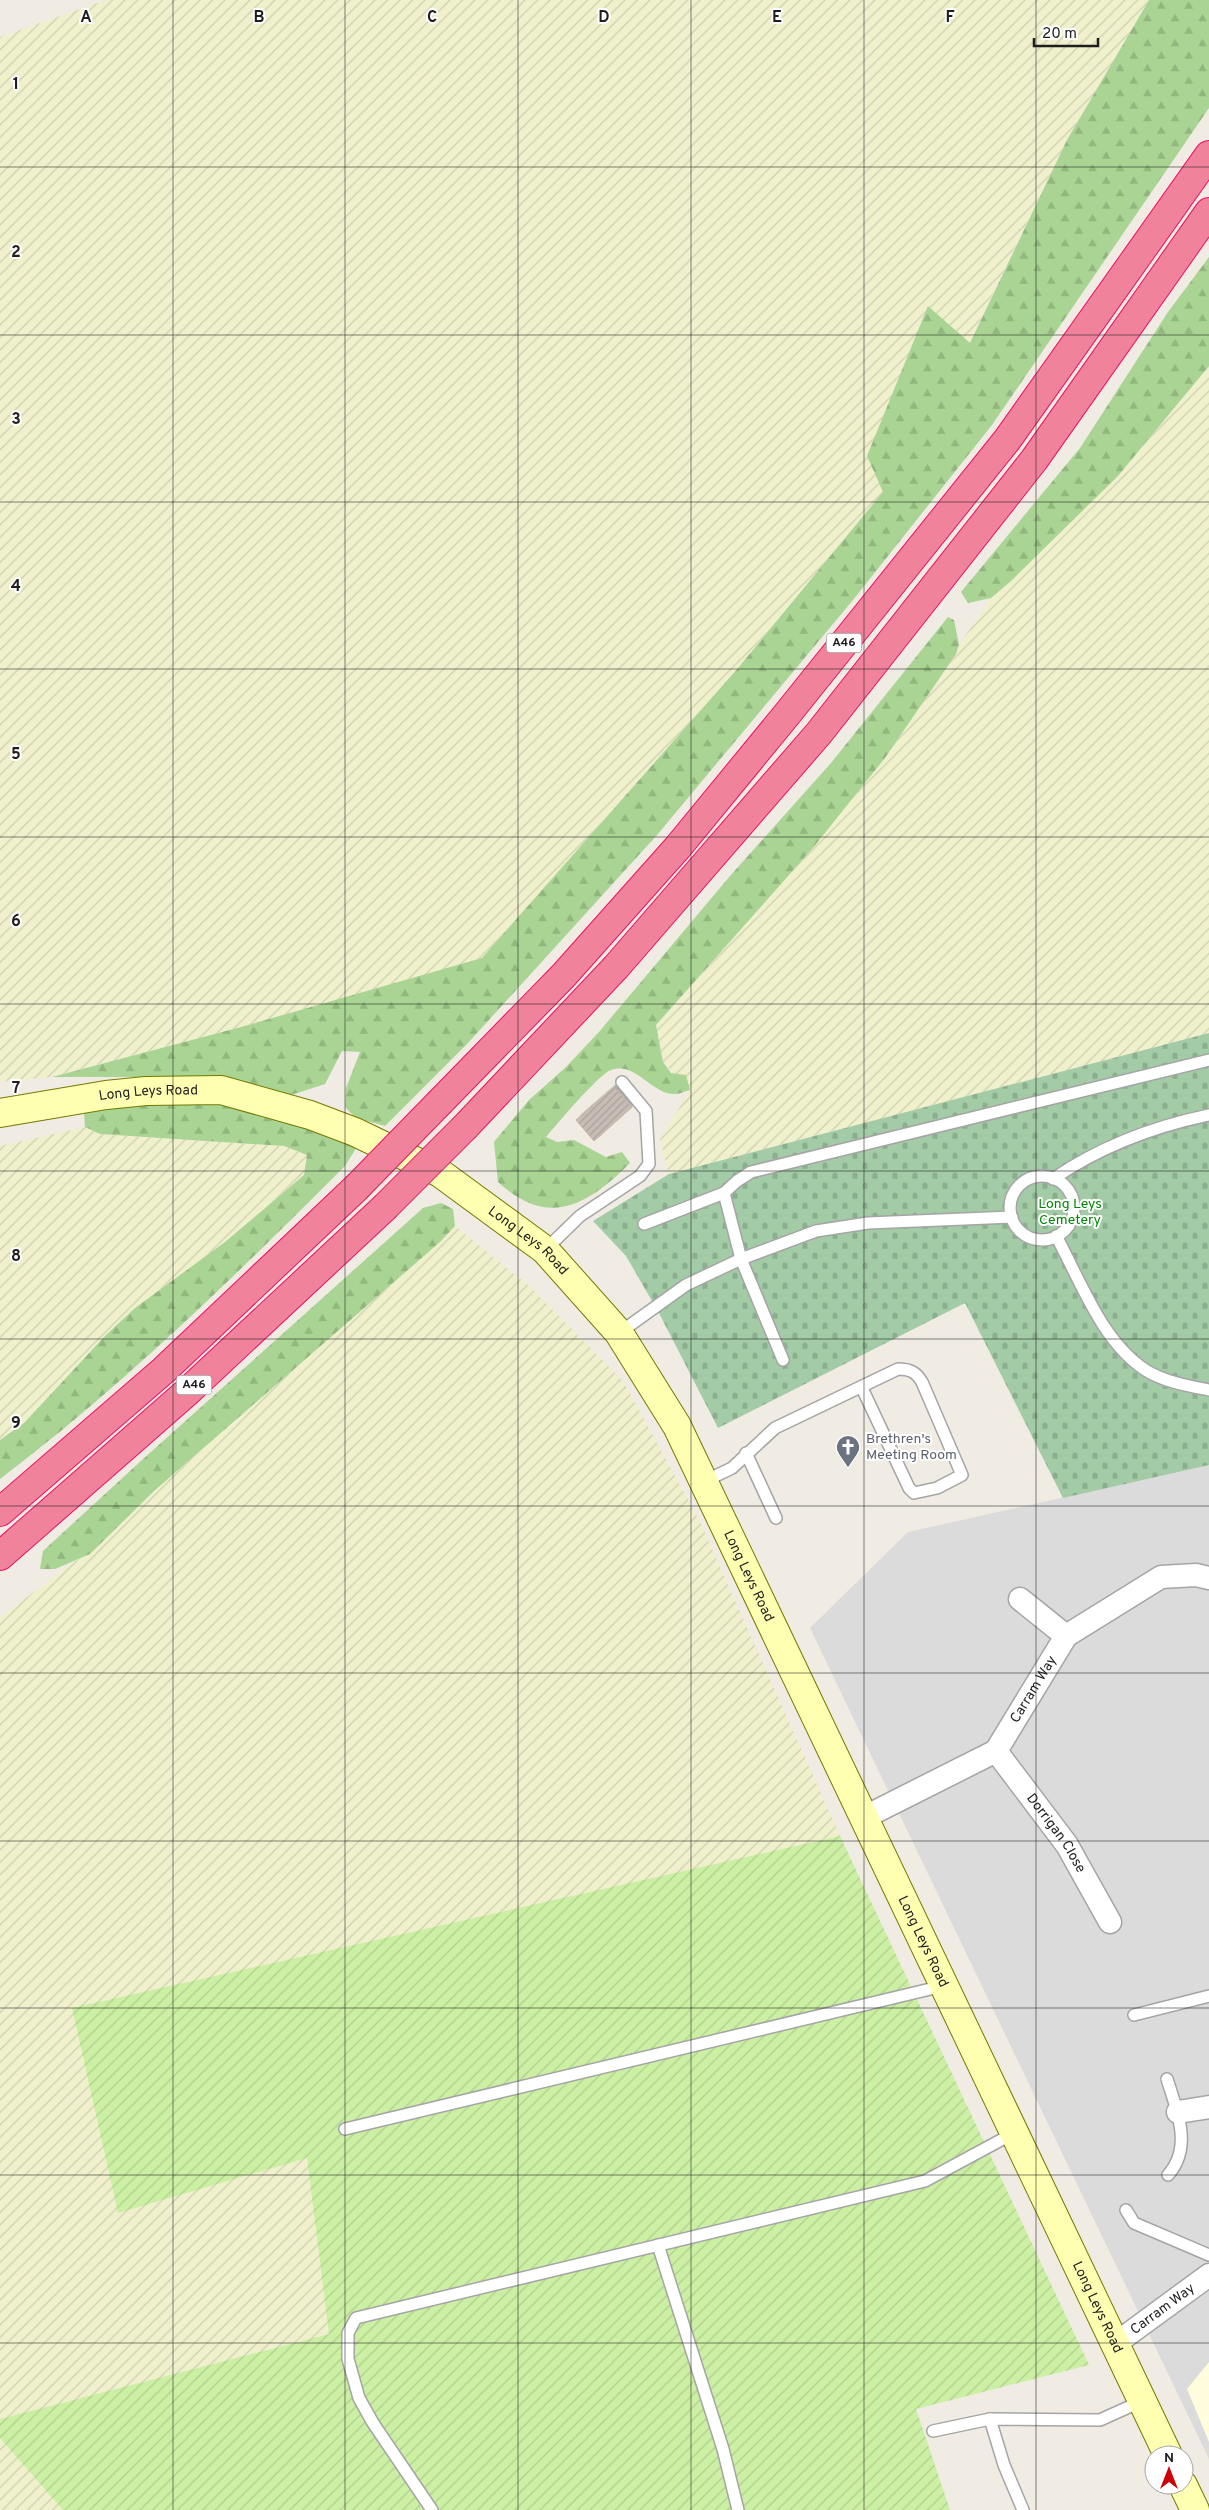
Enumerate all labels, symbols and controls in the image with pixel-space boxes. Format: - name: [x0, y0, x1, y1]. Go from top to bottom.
- text: A: [80, 8, 92, 28]
- text: B: [253, 8, 265, 28]
- text: C: [427, 8, 437, 28]
- text: D: [598, 8, 610, 28]
- text: E: [772, 8, 782, 28]
- text: F: [945, 8, 955, 28]
- scale bar: [1034, 15, 1098, 47]
- text: 20 m: [1042, 25, 1077, 44]
- text: 1: [13, 75, 19, 95]
- text: 2: [11, 243, 21, 263]
- text: 3: [11, 410, 21, 430]
- text: 4: [11, 577, 21, 597]
- road number: A46: [826, 634, 862, 652]
- text: 5: [11, 745, 21, 765]
- text: 6: [11, 912, 21, 932]
- text: 7: [12, 1079, 20, 1099]
- street label: Long Leys Road: [97, 1082, 198, 1105]
- park label: Long Leys Cemetery: [1038, 1196, 1102, 1229]
- street label: Long Leys Road: [485, 1203, 572, 1279]
- text: 8: [11, 1247, 21, 1267]
- road number: A46: [176, 1376, 212, 1394]
- text: 9: [11, 1414, 21, 1434]
- place label: Brethren's Meeting Room: [866, 1431, 957, 1464]
- church icon: Brethren's Meeting Room: [835, 1434, 861, 1468]
- street label: Long Leys Road: [720, 1528, 778, 1625]
- street label: Carram Way: [1007, 1653, 1060, 1726]
- street label: Dorrigan Close: [1023, 1790, 1089, 1876]
- street label: Long Leys Road: [894, 1893, 952, 1990]
- street label: Long Leys Road: [1068, 2259, 1127, 2356]
- street label: Carram Way: [1127, 2280, 1198, 2338]
- north arrow: [1144, 2445, 1194, 2495]
- text: N: [1164, 2450, 1174, 2467]

